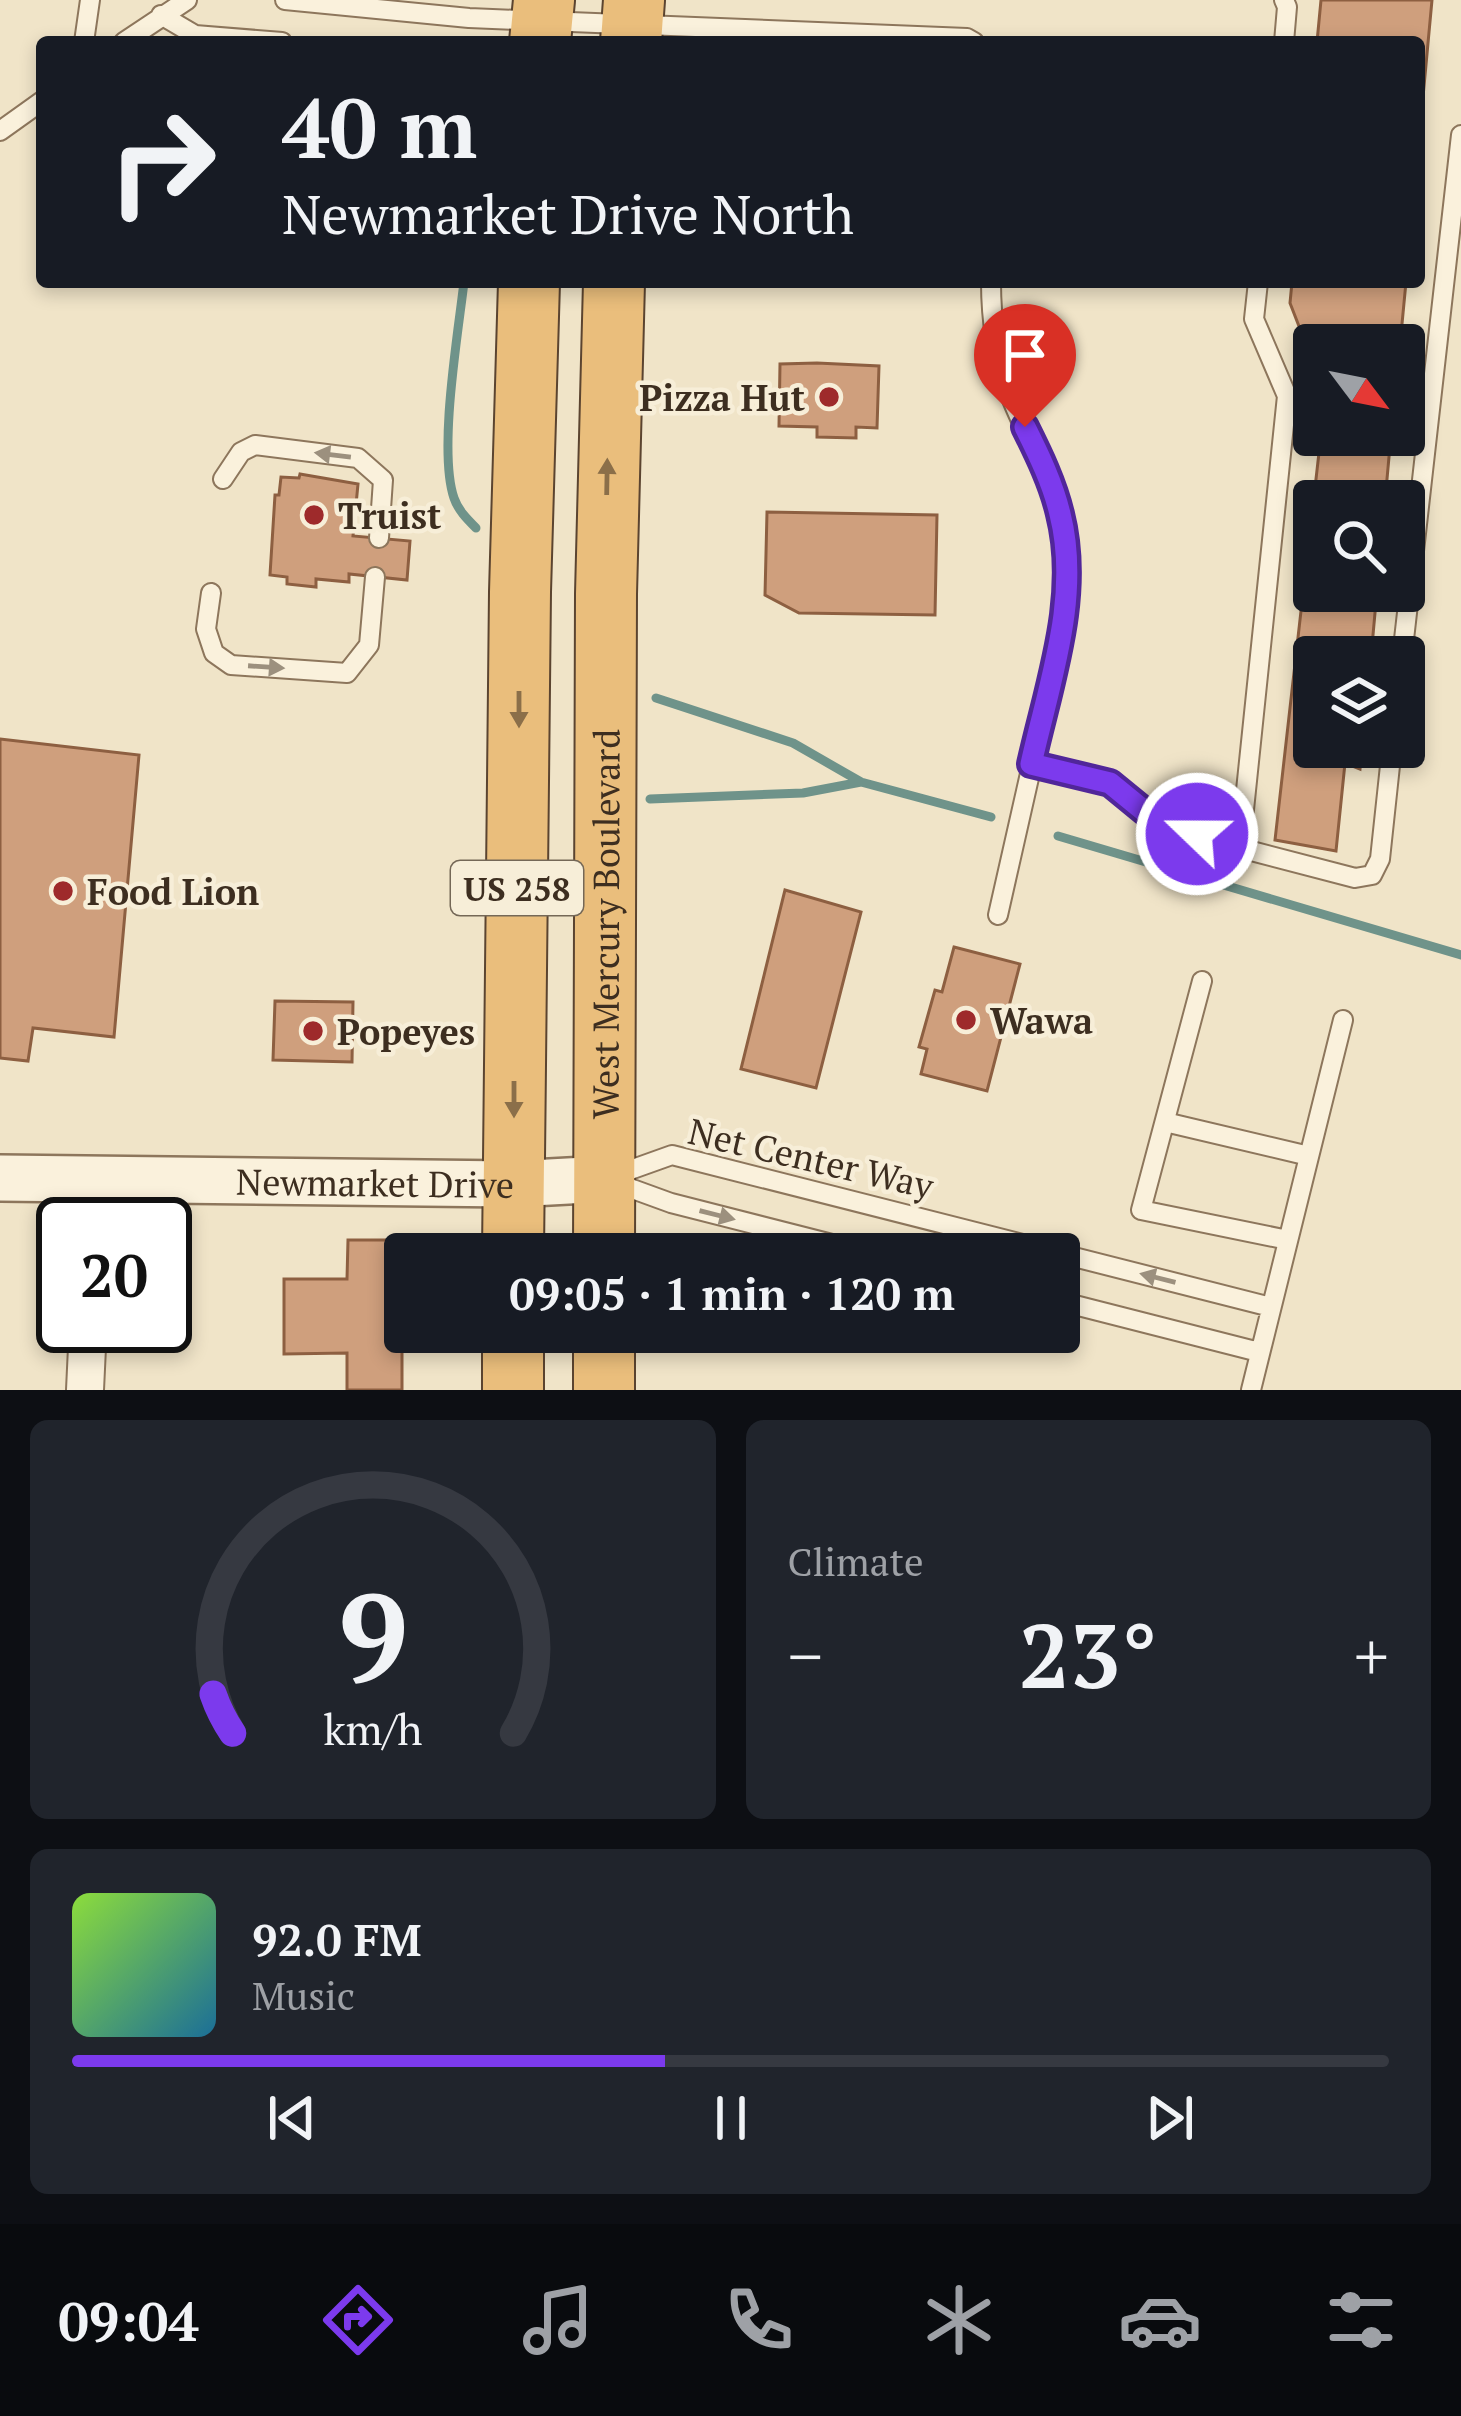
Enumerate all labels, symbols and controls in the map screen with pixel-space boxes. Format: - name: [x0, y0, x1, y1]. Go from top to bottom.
- text: 40 m: [282, 71, 477, 182]
- icon: right: [84, 84, 240, 240]
- text: Newmarket Drive North: [282, 178, 854, 249]
- pin: [974, 304, 1076, 427]
- icon: arrive: [992, 322, 1058, 388]
- north arrow: [1293, 324, 1425, 456]
- map controls: [1293, 324, 1425, 768]
- place label: Pizza Hut: [639, 374, 805, 421]
- marker: Pizza Hut: [816, 384, 842, 410]
- one-way arrow: [313, 445, 351, 464]
- one-way arrow: [598, 457, 617, 495]
- button: search: [1293, 480, 1425, 612]
- place label: Truist: [338, 492, 441, 539]
- marker: Truist: [301, 502, 327, 528]
- button: layers: [1293, 636, 1425, 768]
- one-way arrow: [247, 658, 285, 677]
- one-way arrow: [509, 691, 529, 729]
- street label: West Mercury Boulevard: [581, 729, 629, 1119]
- position arrow: [1134, 771, 1260, 897]
- road number: US 258: [451, 861, 583, 915]
- place label: Food Lion: [87, 868, 259, 915]
- marker: Food Lion: [50, 878, 76, 904]
- place label: Wawa: [990, 997, 1093, 1044]
- marker: Wawa: [953, 1007, 979, 1033]
- place label: Popeyes: [337, 1008, 475, 1055]
- marker: Popeyes: [300, 1018, 326, 1044]
- one-way arrow: [504, 1081, 523, 1119]
- street label: Net Center Way: [684, 1107, 939, 1209]
- street label: Newmarket Drive: [236, 1157, 514, 1208]
- speed limit sign: 20: [36, 1197, 192, 1353]
- one-way arrow: [698, 1206, 735, 1225]
- text: 09:05 · 1 min · 120 m: [509, 1263, 955, 1323]
- one-way arrow: [1139, 1268, 1176, 1287]
- text: Climate: [788, 1535, 924, 1587]
- text: 9: [337, 1552, 408, 1718]
- text: 23°: [1019, 1594, 1158, 1714]
- text: −: [788, 1611, 823, 1699]
- text: +: [1354, 1611, 1389, 1699]
- text: km/h: [323, 1699, 422, 1756]
- text: 92.0 FM: [252, 1909, 421, 1969]
- text: Music: [252, 1969, 355, 2021]
- icon: previous: [259, 2085, 325, 2151]
- icon: pause: [698, 2085, 764, 2151]
- icon: next: [1137, 2085, 1203, 2151]
- icon: directions: [316, 2278, 400, 2362]
- icon: music: [516, 2278, 600, 2362]
- icon: phone: [717, 2278, 801, 2362]
- icon: climate: [917, 2278, 1001, 2362]
- icon: car: [1118, 2278, 1202, 2362]
- icon: filters: [1319, 2278, 1403, 2362]
- text: 09:04: [58, 2285, 199, 2356]

